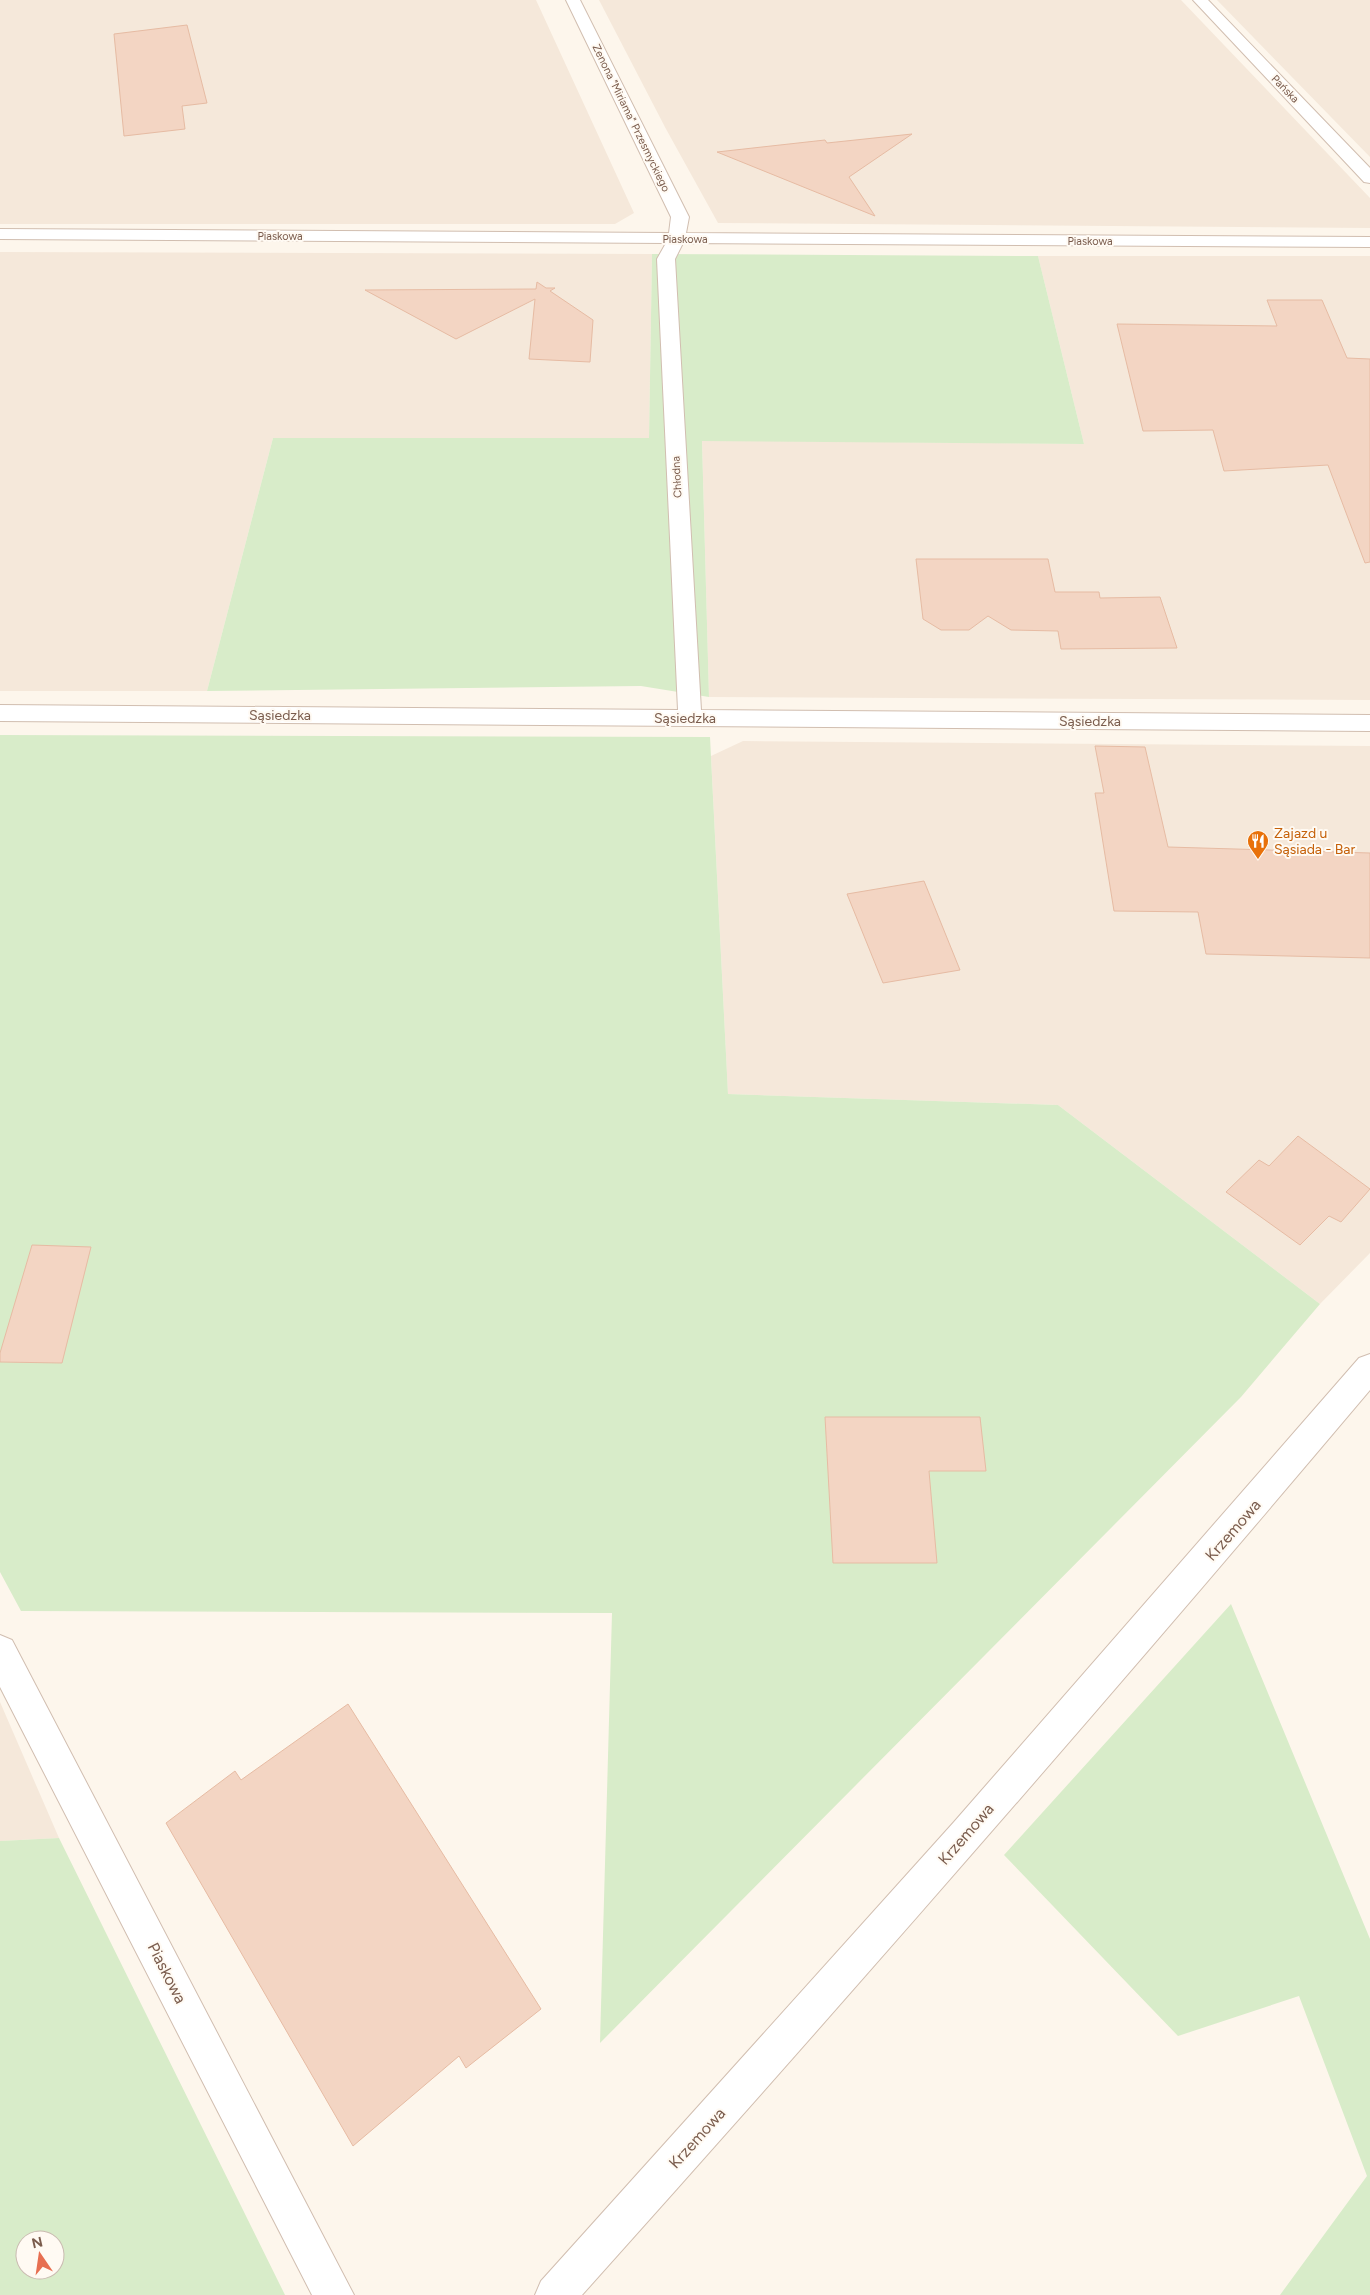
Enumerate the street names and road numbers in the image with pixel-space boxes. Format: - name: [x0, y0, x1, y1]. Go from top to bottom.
- street label: Zenona "Miriama" Przesmyckiego: [589, 42, 673, 194]
- street label: Pańska: [1269, 72, 1301, 106]
- street label: Piaskowa: [257, 230, 303, 243]
- street label: Piaskowa: [662, 233, 708, 246]
- street label: Piaskowa: [1067, 235, 1113, 248]
- street label: Chłodna: [669, 456, 685, 498]
- street label: Sąsiedzka: [249, 707, 311, 724]
- street label: Sąsiedzka: [654, 710, 716, 727]
- street label: Sąsiedzka: [1059, 713, 1121, 730]
- street label: Krzemowa: [1201, 1495, 1265, 1565]
- street label: Krzemowa: [934, 1799, 998, 1869]
- street label: Piaskowa: [144, 1939, 190, 2007]
- street label: Krzemowa: [665, 2104, 729, 2172]

